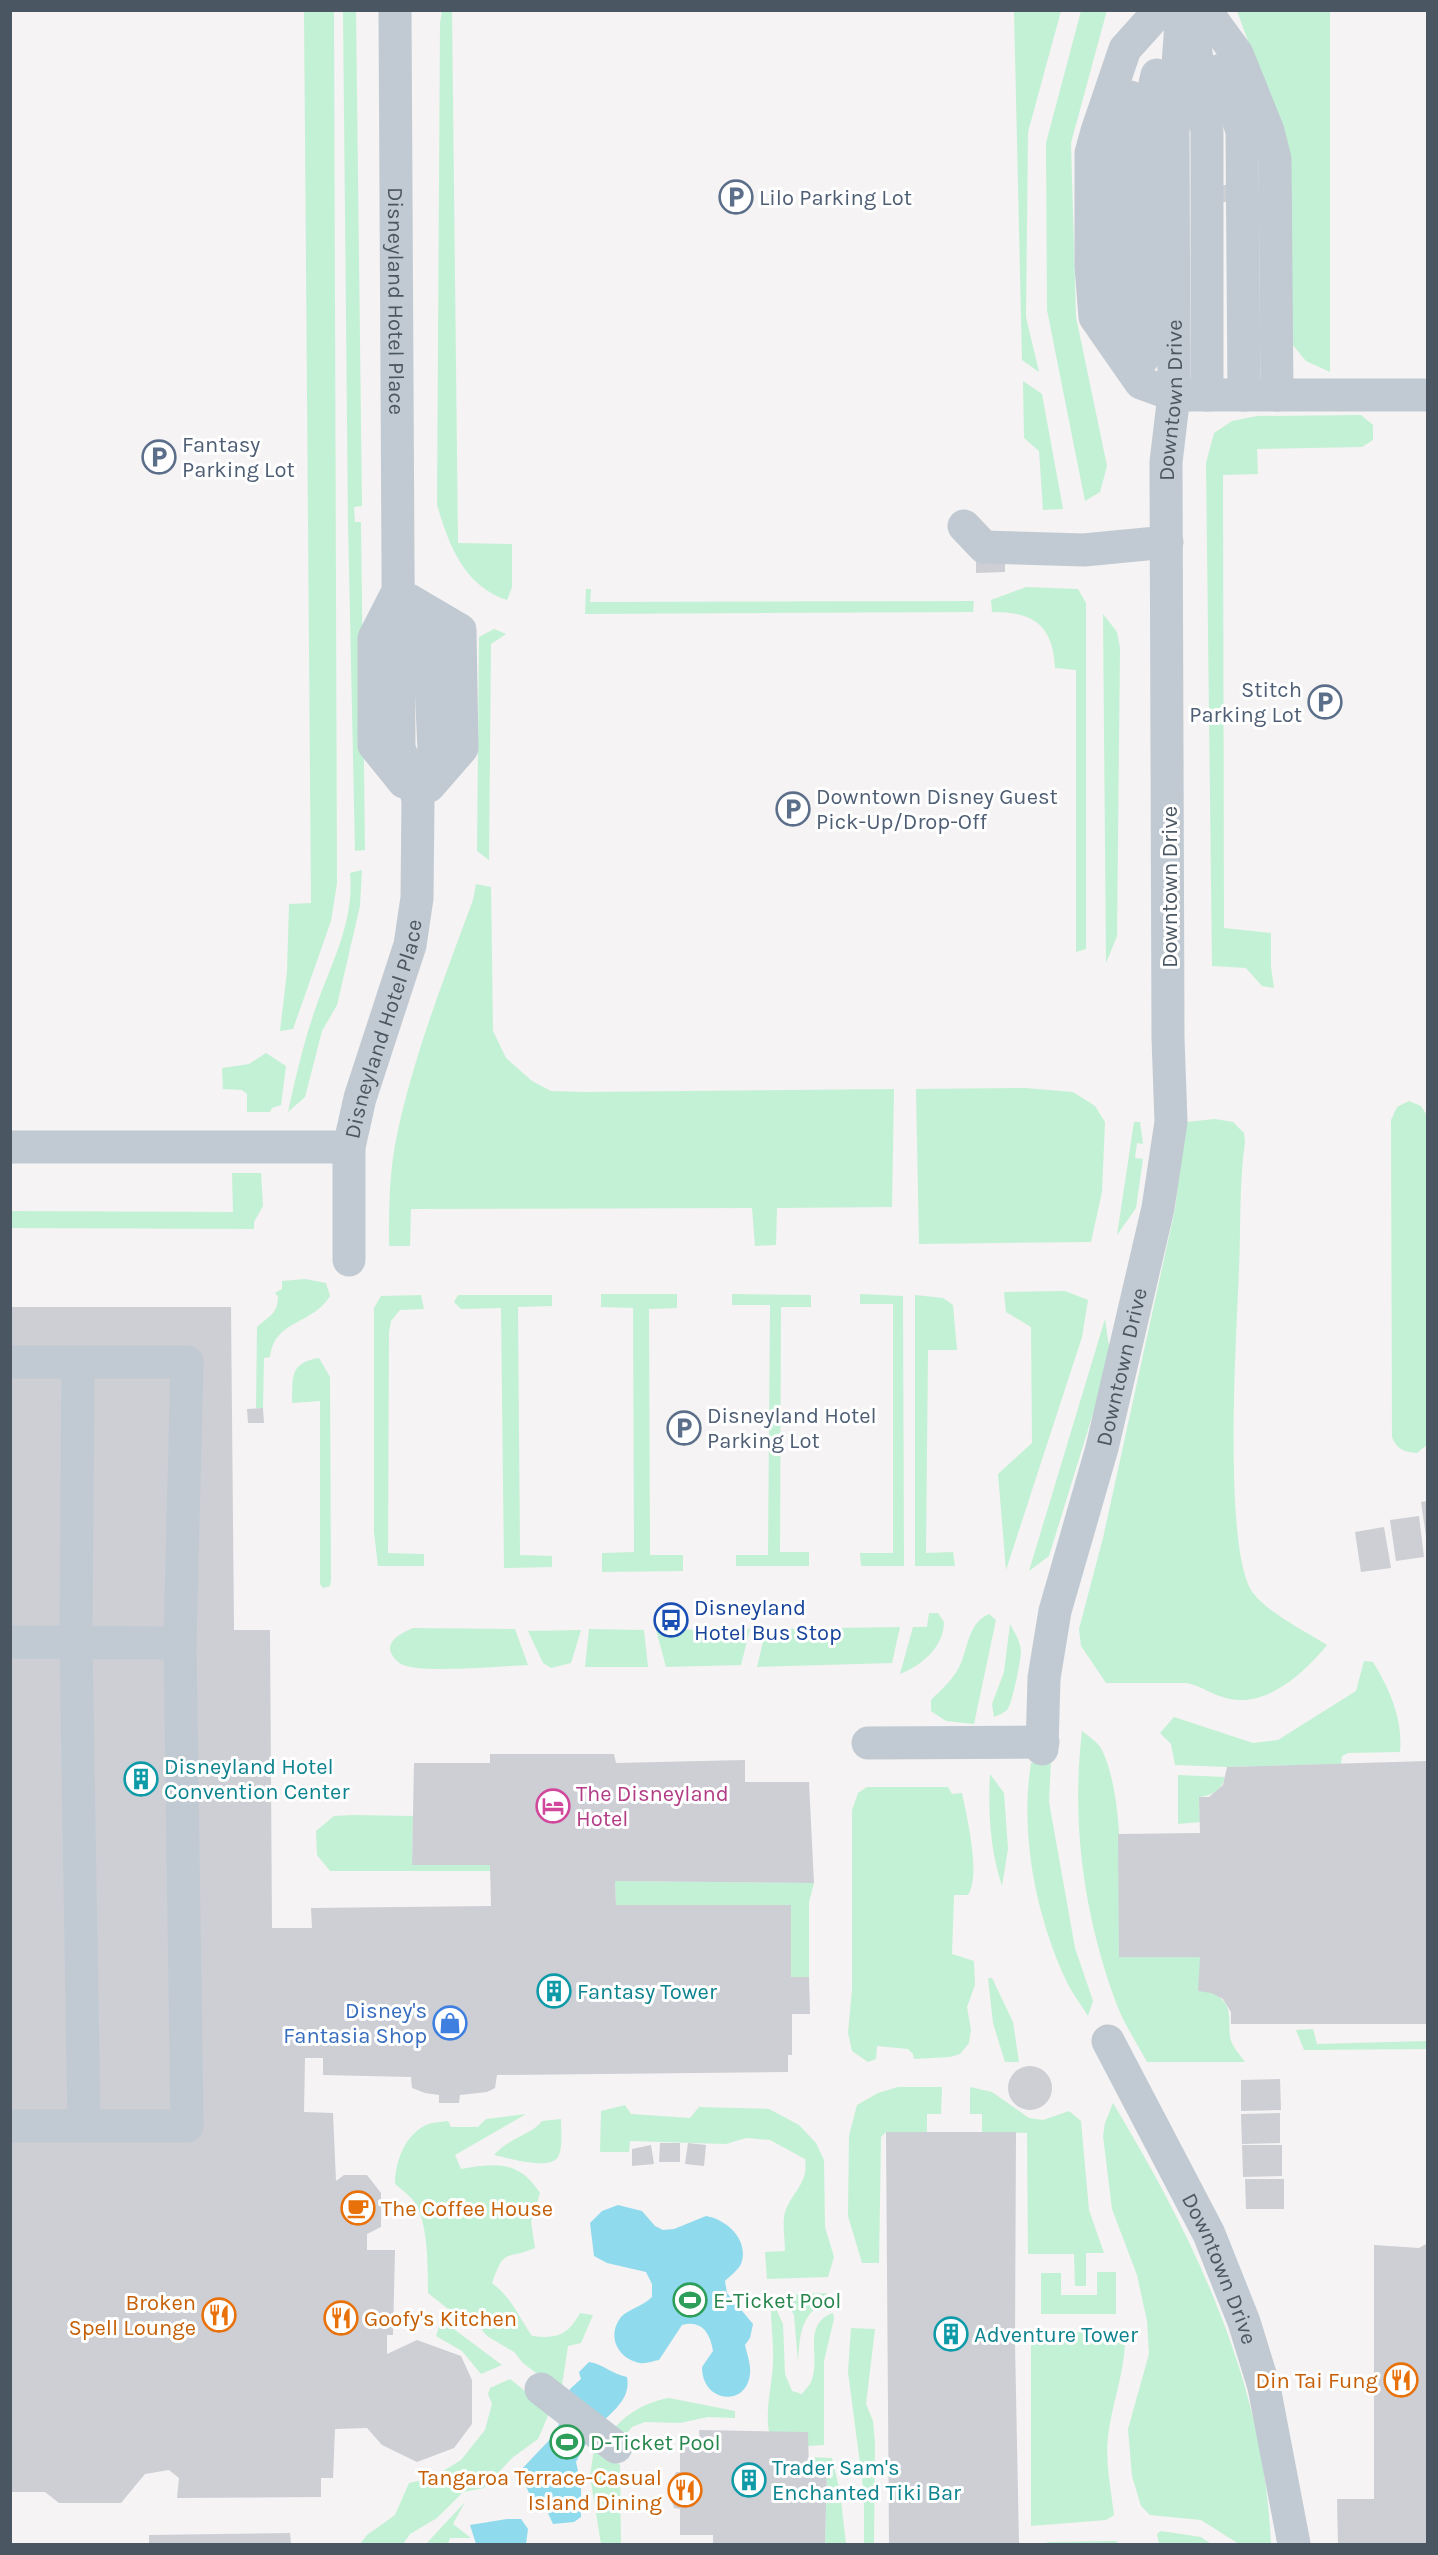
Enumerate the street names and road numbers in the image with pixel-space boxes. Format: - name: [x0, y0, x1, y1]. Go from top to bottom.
- street label: Disneyland Hotel Place: [382, 187, 409, 415]
- street label: Downtown Drive: [1154, 319, 1189, 481]
- street label: Downtown Drive: [1157, 806, 1183, 968]
- street label: Disneyland Hotel Place: [339, 918, 428, 1141]
- street label: Downtown Drive: [1091, 1285, 1153, 1449]
- street label: Downtown Drive: [1176, 2189, 1262, 2348]

